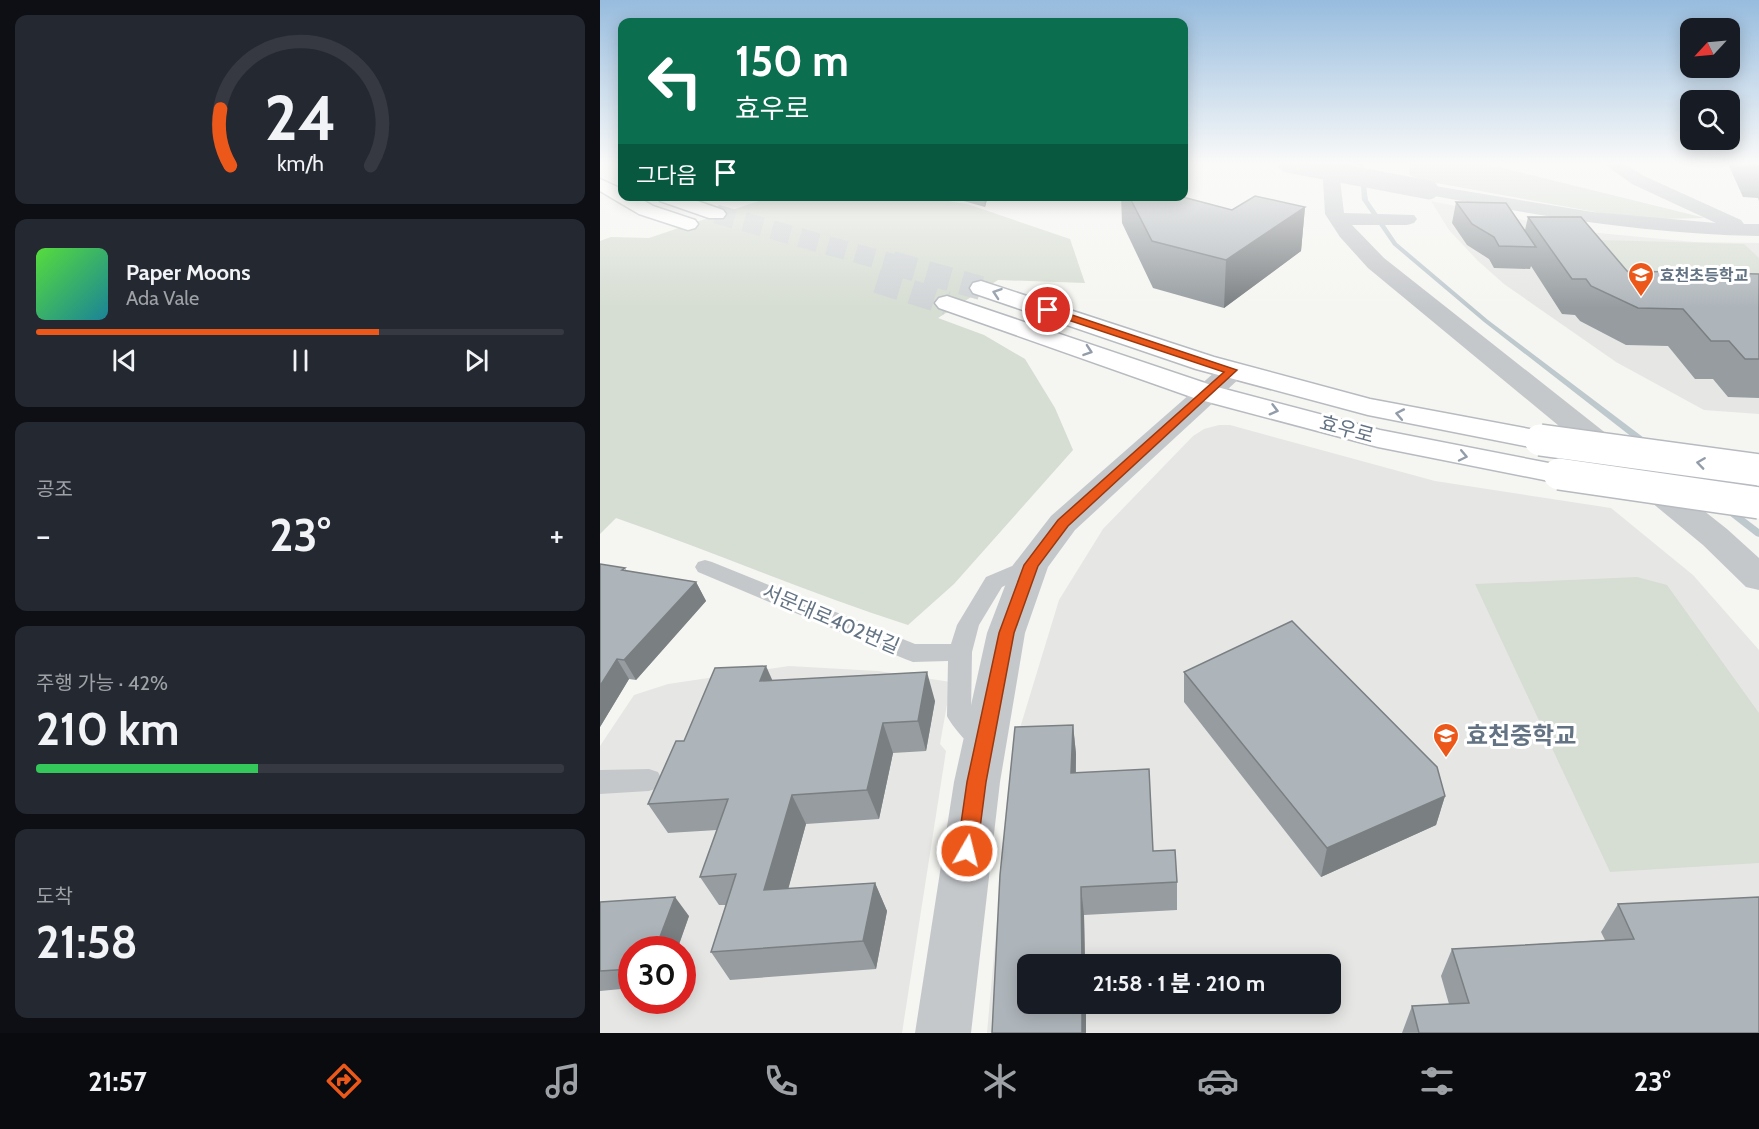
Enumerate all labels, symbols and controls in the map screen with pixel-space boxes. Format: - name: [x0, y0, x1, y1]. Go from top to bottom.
- north arrow: [1680, 18, 1740, 78]
- map controls: [1680, 18, 1740, 150]
- text: 150 m: [735, 35, 849, 87]
- icon: left: [636, 42, 714, 120]
- text: 24: [264, 80, 336, 156]
- button: search: [1680, 90, 1740, 150]
- text: 효우로: [735, 92, 810, 125]
- text: km/h: [277, 151, 323, 177]
- icon: arrive: [709, 156, 742, 189]
- text: 그다음: [636, 162, 697, 189]
- text: Paper Moons: [126, 259, 250, 286]
- school or university icon: 효천초등학교: [1626, 260, 1656, 298]
- place label: 효천초등학교: [1660, 266, 1749, 285]
- pin: [1022, 284, 1073, 335]
- text: Ada Vale: [126, 286, 199, 310]
- one-way arrow: [992, 288, 1003, 300]
- icon: arrive: [1031, 293, 1064, 326]
- one-way arrow: [1082, 343, 1093, 356]
- icon: previous: [108, 344, 141, 377]
- icon: pause: [284, 344, 317, 377]
- icon: next: [460, 344, 493, 377]
- one-way arrow: [1269, 403, 1279, 416]
- one-way arrow: [1395, 408, 1405, 421]
- street label: 효우로: [1317, 410, 1377, 448]
- one-way arrow: [1458, 449, 1468, 462]
- one-way arrow: [1696, 457, 1706, 469]
- text: 공조: [36, 477, 73, 501]
- text: 23°: [269, 508, 331, 562]
- text: −: [36, 515, 51, 555]
- text: +: [549, 515, 564, 555]
- street label: 서문대로402번길: [759, 579, 903, 659]
- text: 주행 가능 · 42%: [36, 671, 168, 695]
- text: 210 km: [36, 702, 179, 756]
- school or university icon: 효천중학교: [1431, 721, 1461, 759]
- place label: 효천중학교: [1466, 721, 1576, 750]
- position arrow: [935, 819, 999, 883]
- text: 도착: [36, 884, 73, 908]
- text: 21:58: [36, 915, 138, 969]
- speed limit sign: 30: [618, 936, 696, 1014]
- text: 21:58 · 1 분 · 210 m: [1093, 970, 1265, 997]
- icon: directions: [323, 1060, 365, 1102]
- icon: music: [542, 1060, 584, 1102]
- icon: phone: [760, 1060, 802, 1102]
- icon: climate: [979, 1060, 1021, 1102]
- icon: car: [1197, 1060, 1239, 1102]
- icon: filters: [1416, 1060, 1458, 1102]
- text: 21:57: [88, 1065, 147, 1098]
- text: 23°: [1634, 1065, 1671, 1098]

